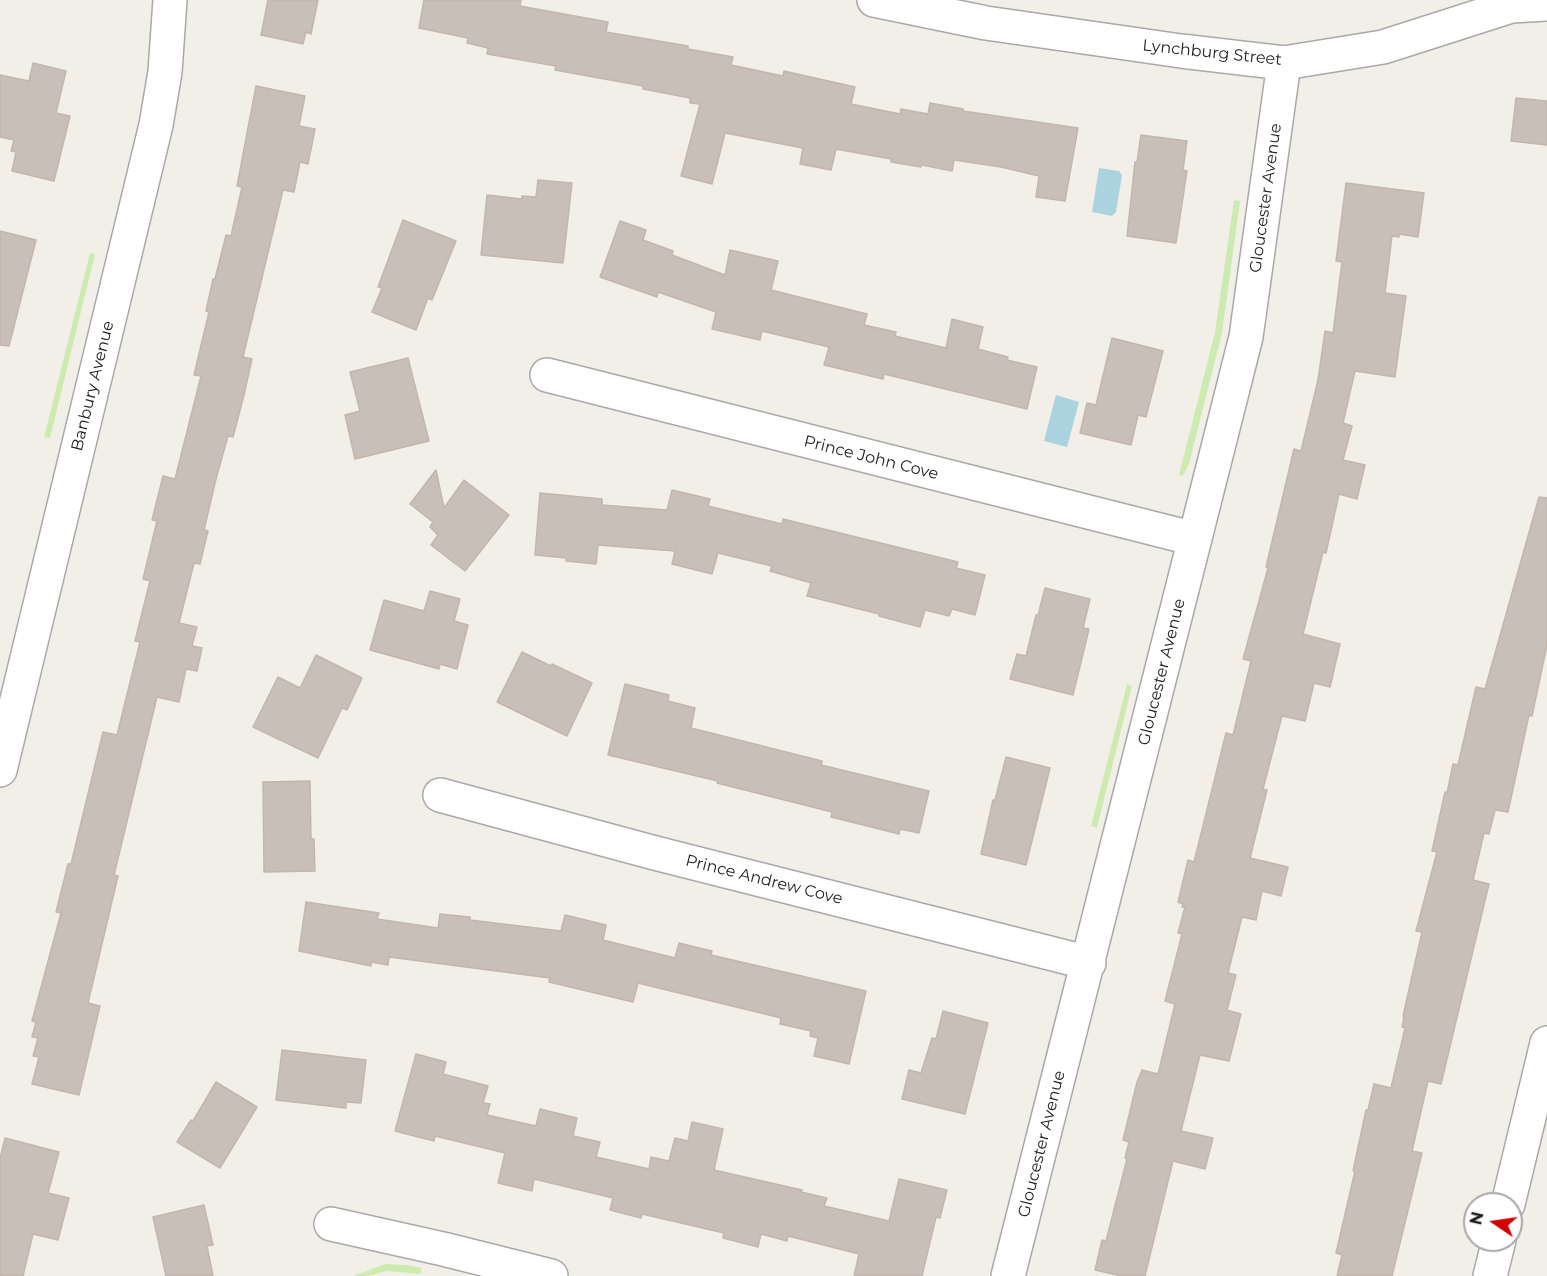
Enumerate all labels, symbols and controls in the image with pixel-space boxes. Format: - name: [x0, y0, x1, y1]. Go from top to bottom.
- street label: Lynchburg Street: [1141, 36, 1283, 70]
- street label: Gloucester Avenue: [1246, 122, 1286, 274]
- street label: Banbury Avenue: [68, 319, 118, 453]
- street label: Prince John Cove: [802, 432, 940, 484]
- street label: Gloucester Avenue: [1134, 597, 1190, 747]
- street label: Prince Andrew Cove: [683, 851, 845, 909]
- street label: Gloucester Avenue: [1014, 1069, 1070, 1219]
- north arrow: [1463, 1192, 1523, 1252]
- text: N: [1466, 1210, 1488, 1227]

